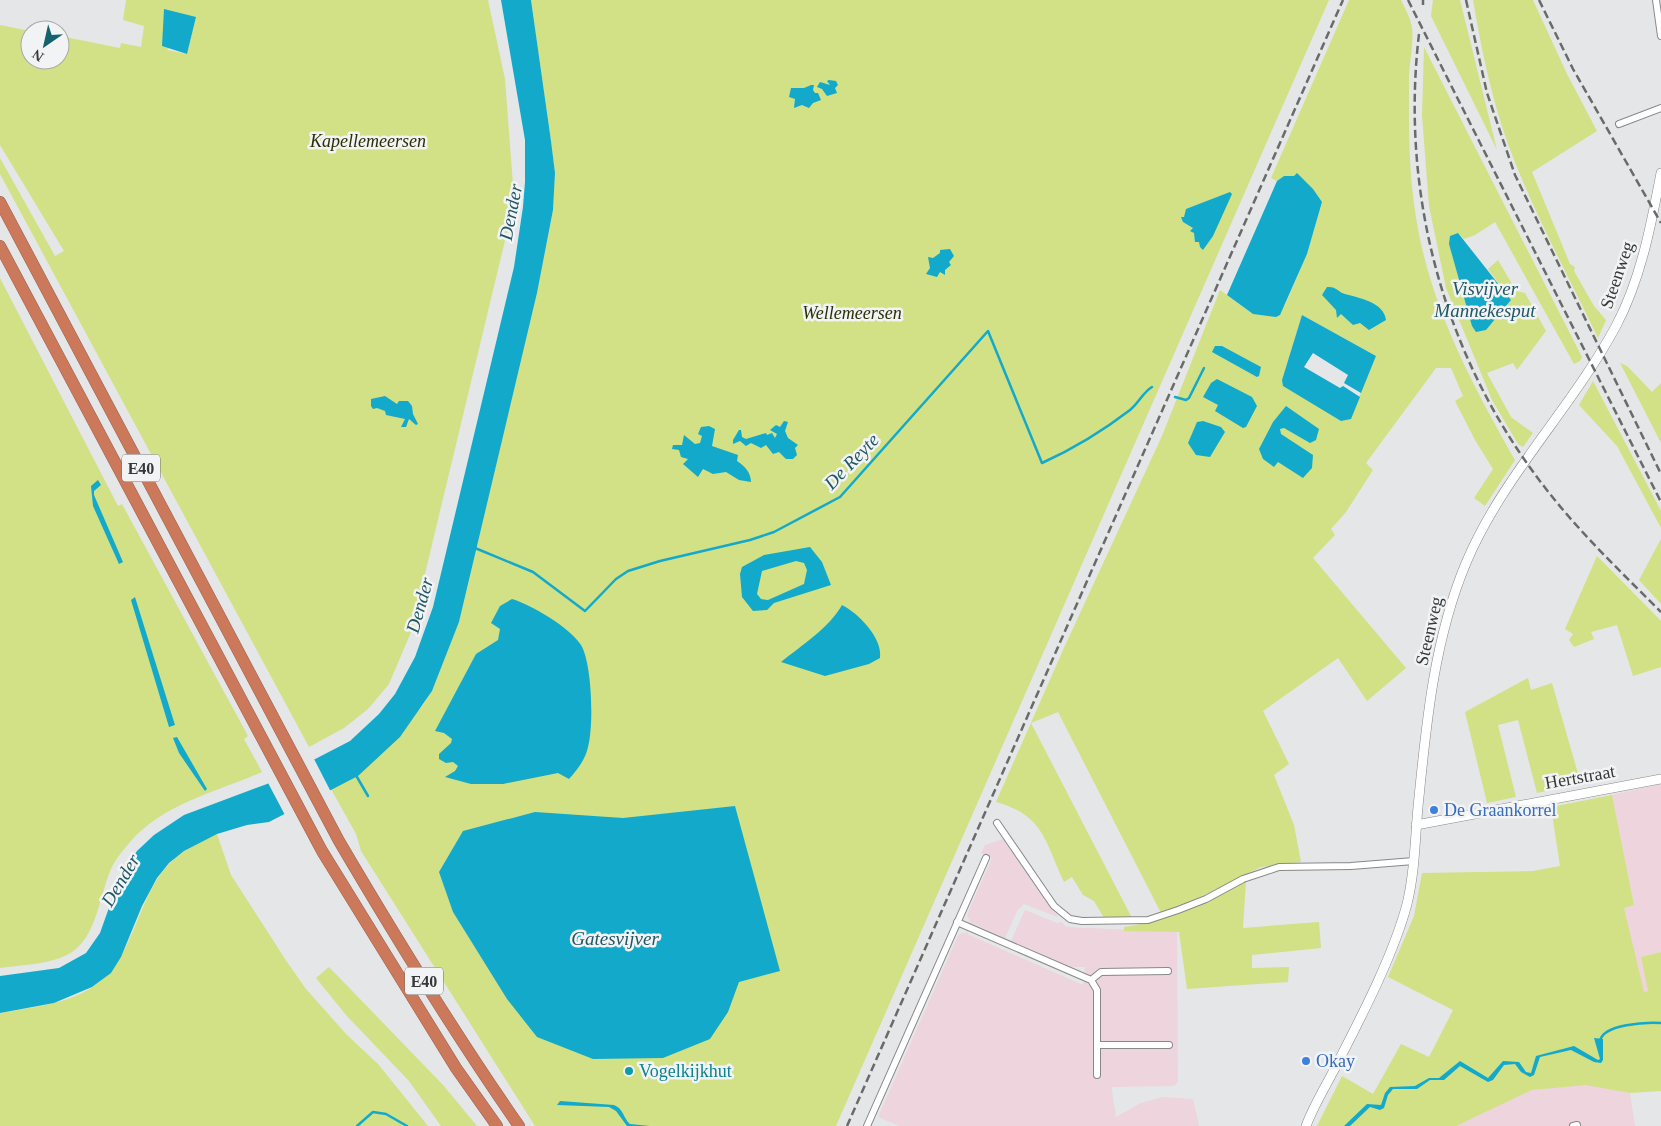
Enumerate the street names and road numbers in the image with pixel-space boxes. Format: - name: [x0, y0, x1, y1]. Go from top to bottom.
- street label: Steenweg: [1596, 239, 1638, 311]
- road number: E40: [122, 454, 160, 482]
- street label: Steenweg: [1411, 595, 1447, 667]
- street label: Hertstraat: [1543, 761, 1617, 793]
- road number: E40: [405, 968, 443, 994]

